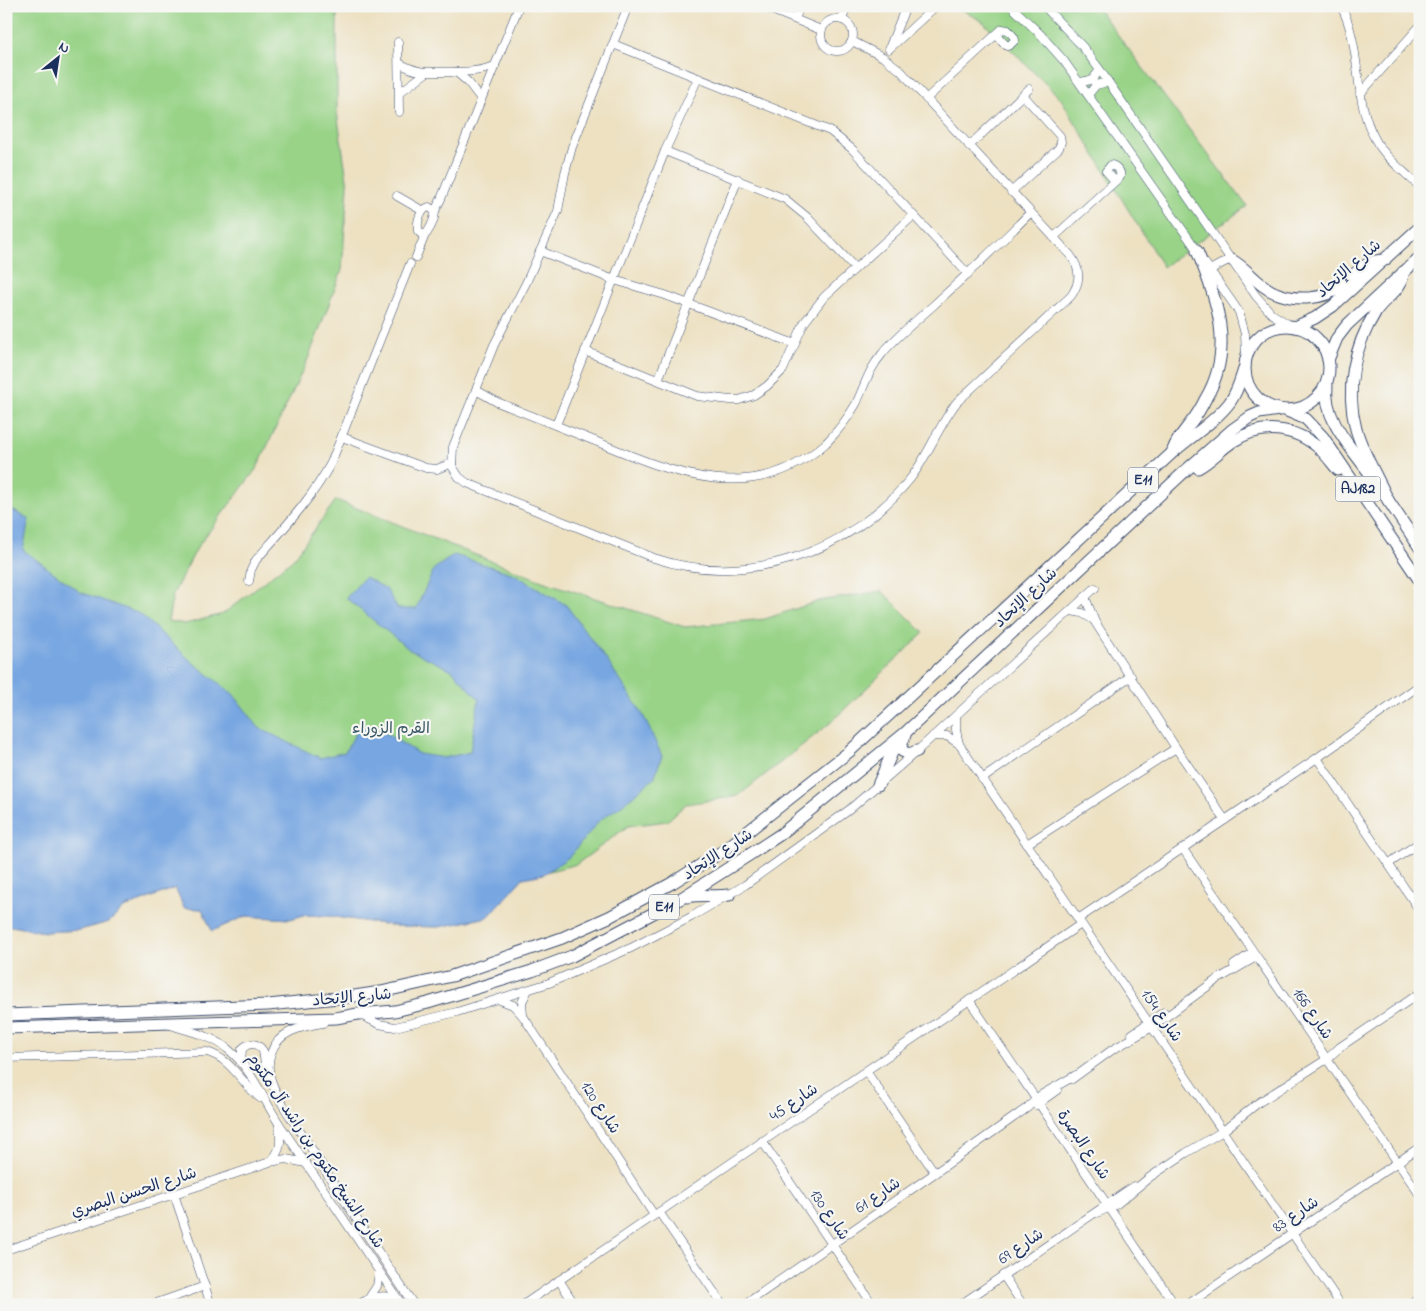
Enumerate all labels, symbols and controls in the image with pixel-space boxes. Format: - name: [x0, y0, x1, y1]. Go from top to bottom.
- north arrow: [32, 32, 82, 82]
- text: N: [54, 37, 73, 59]
- street label: شارع الإتحاد: [1311, 234, 1387, 304]
- road number: E11: [1128, 468, 1158, 492]
- road number: AJ182: [1336, 476, 1380, 502]
- street label: شارع الإتحاد: [989, 562, 1063, 634]
- park label: القرم الزوراء: [352, 717, 430, 741]
- street label: شارع الإتحاد: [678, 823, 758, 887]
- road number: E11: [649, 894, 679, 920]
- street label: شارع الإتحاد: [311, 983, 393, 1013]
- street label: شارع 166: [1286, 983, 1338, 1045]
- street label: شارع 154: [1134, 985, 1188, 1047]
- street label: شارع الشيخ مكتوم بن راشد آل مكتوم: [240, 1048, 390, 1254]
- street label: شارع 120: [574, 1077, 626, 1139]
- street label: شارع 45: [765, 1078, 823, 1128]
- street label: شارع البصرة: [1051, 1105, 1115, 1185]
- street label: شارع الحسن البصري: [68, 1161, 200, 1225]
- street label: شارع 61: [850, 1172, 906, 1220]
- street label: شارع 130: [803, 1185, 855, 1245]
- street label: شارع 83: [1268, 1191, 1324, 1239]
- street label: شارع 69: [993, 1223, 1049, 1271]

